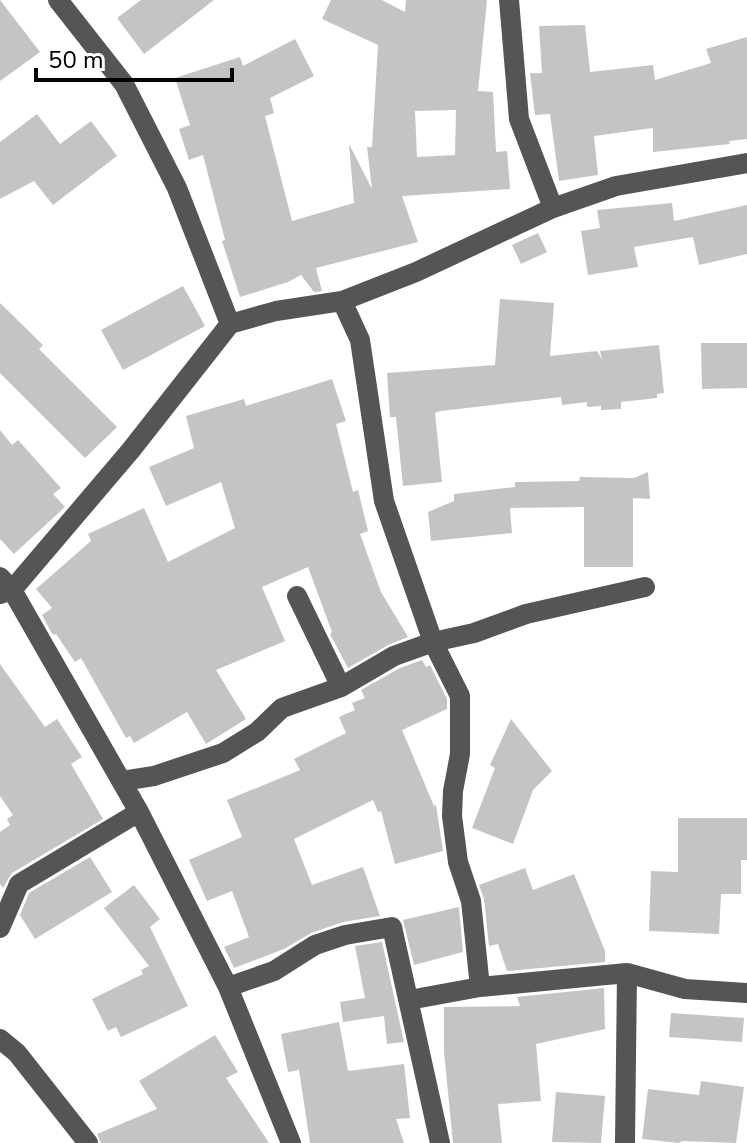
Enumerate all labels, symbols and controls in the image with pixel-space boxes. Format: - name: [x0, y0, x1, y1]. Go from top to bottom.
- scale bar: [36, 32, 232, 82]
- text: 50 m: [48, 44, 104, 76]

